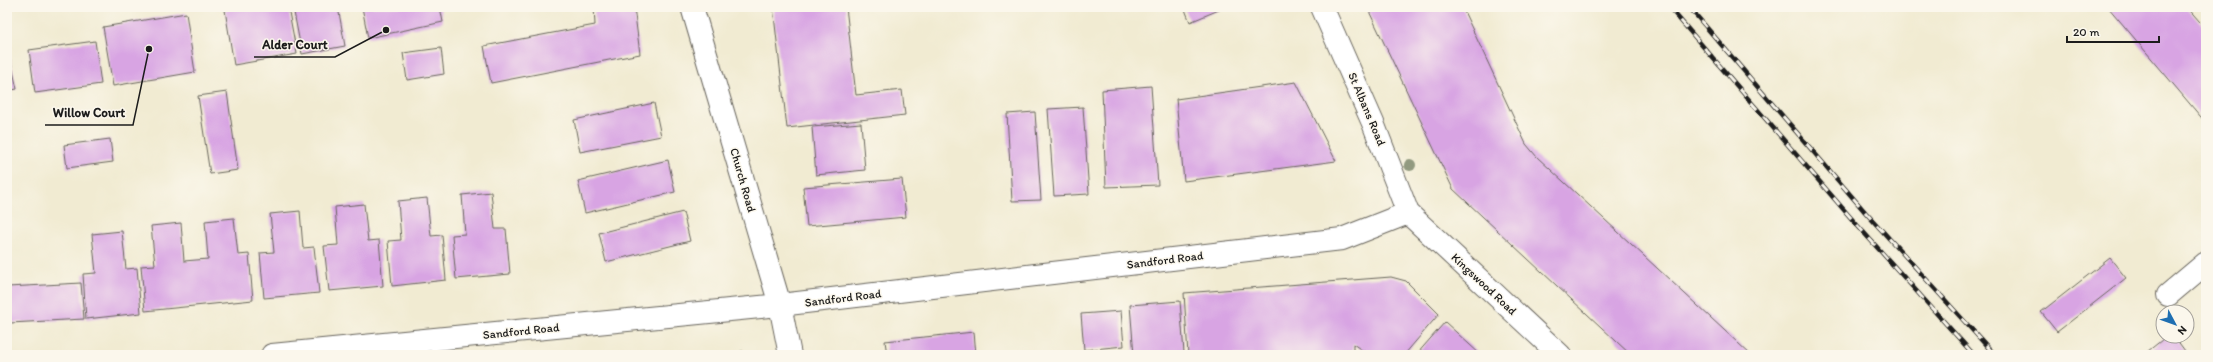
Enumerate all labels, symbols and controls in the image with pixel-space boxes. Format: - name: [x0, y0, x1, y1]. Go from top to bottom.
- scale bar: [2067, 18, 2159, 44]
- text: 20 m: [2073, 25, 2100, 39]
- callout: Alder Court: [254, 32, 335, 57]
- text: Alder Court: [261, 37, 328, 52]
- street label: St Albans Road: [1345, 70, 1389, 148]
- callout: Willow Court: [45, 100, 133, 125]
- text: Willow Court: [53, 105, 125, 120]
- street label: Church Road: [727, 146, 759, 214]
- street label: Sandford Road: [1126, 248, 1204, 272]
- street label: Kingswood Road: [1448, 250, 1520, 318]
- street label: Sandford Road: [804, 286, 882, 310]
- north arrow: [2155, 304, 2195, 344]
- street label: Sandford Road: [482, 320, 560, 342]
- text: N: [2175, 323, 2190, 337]

